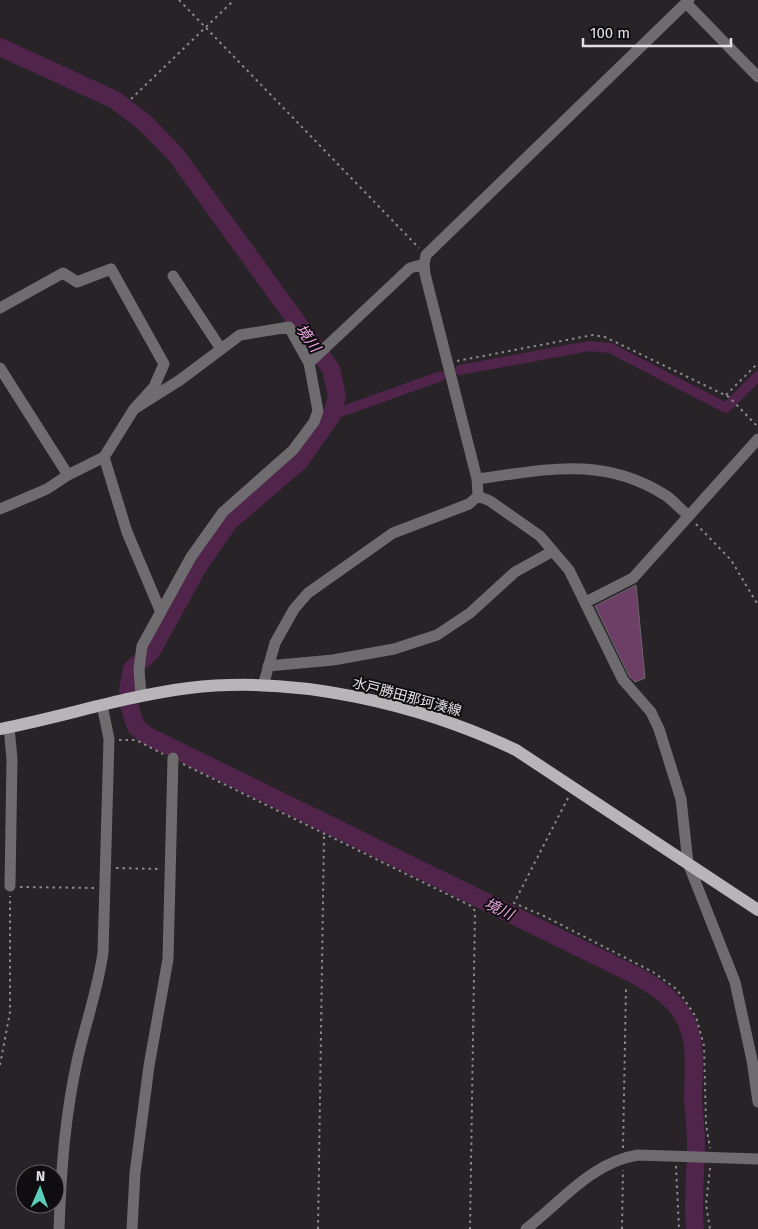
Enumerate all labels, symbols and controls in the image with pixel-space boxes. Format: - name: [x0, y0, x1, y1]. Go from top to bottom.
- scale bar: [583, 15, 730, 47]
- text: 100 m: [590, 24, 630, 42]
- water label: 境川: [292, 321, 325, 357]
- street label: 水戸勝田那珂湊線: [351, 674, 463, 720]
- water label: 境川: [482, 894, 518, 925]
- north arrow: [15, 1164, 65, 1214]
- text: N: [35, 1168, 45, 1185]

